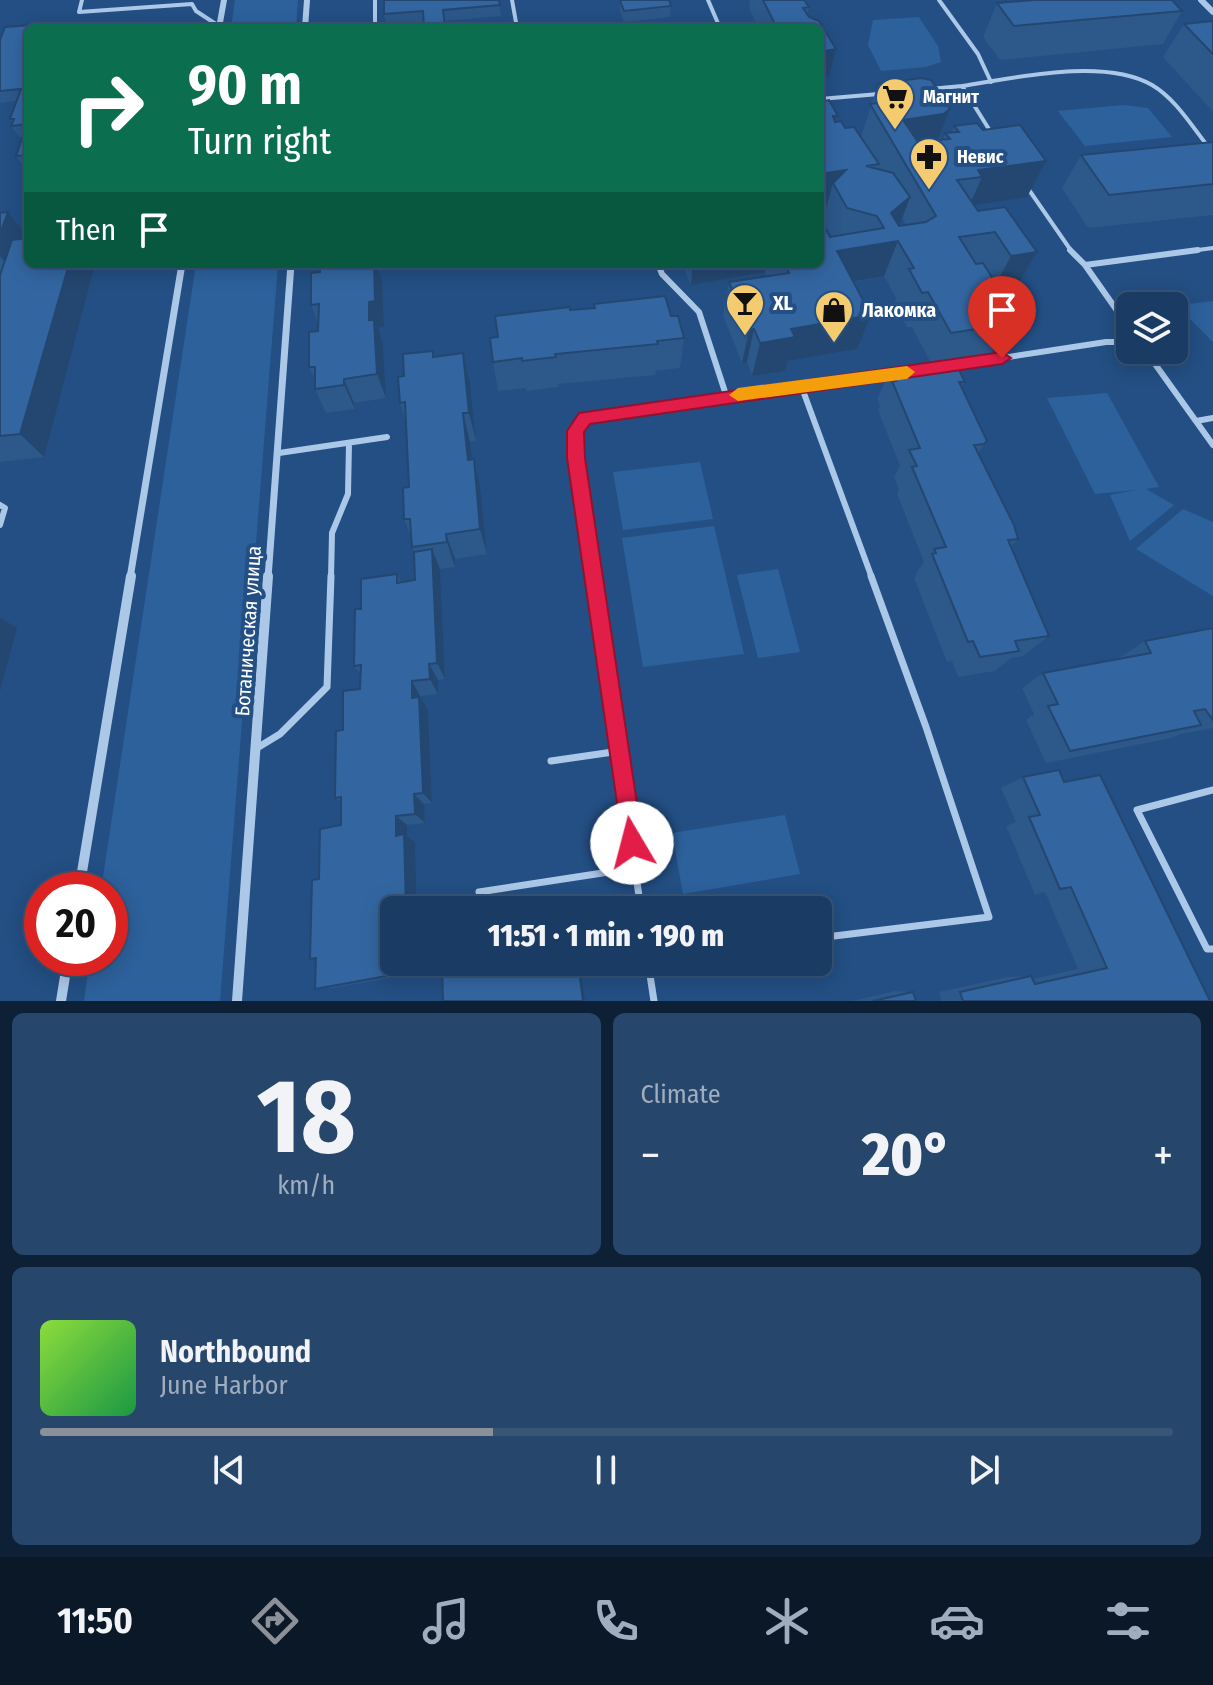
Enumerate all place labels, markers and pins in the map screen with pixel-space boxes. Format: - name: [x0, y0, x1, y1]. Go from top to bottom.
- supermarket icon: Магнит: [874, 76, 916, 131]
- place label: Магнит: [923, 86, 979, 108]
- pharmacy icon: Невис: [908, 136, 950, 191]
- place label: Невис: [957, 146, 1004, 168]
- pin: [968, 276, 1036, 358]
- bar icon: XL: [724, 282, 766, 337]
- shop icon: Лакомка: [813, 289, 855, 344]
- place label: XL: [772, 291, 794, 315]
- place label: Лакомка: [862, 298, 936, 322]

